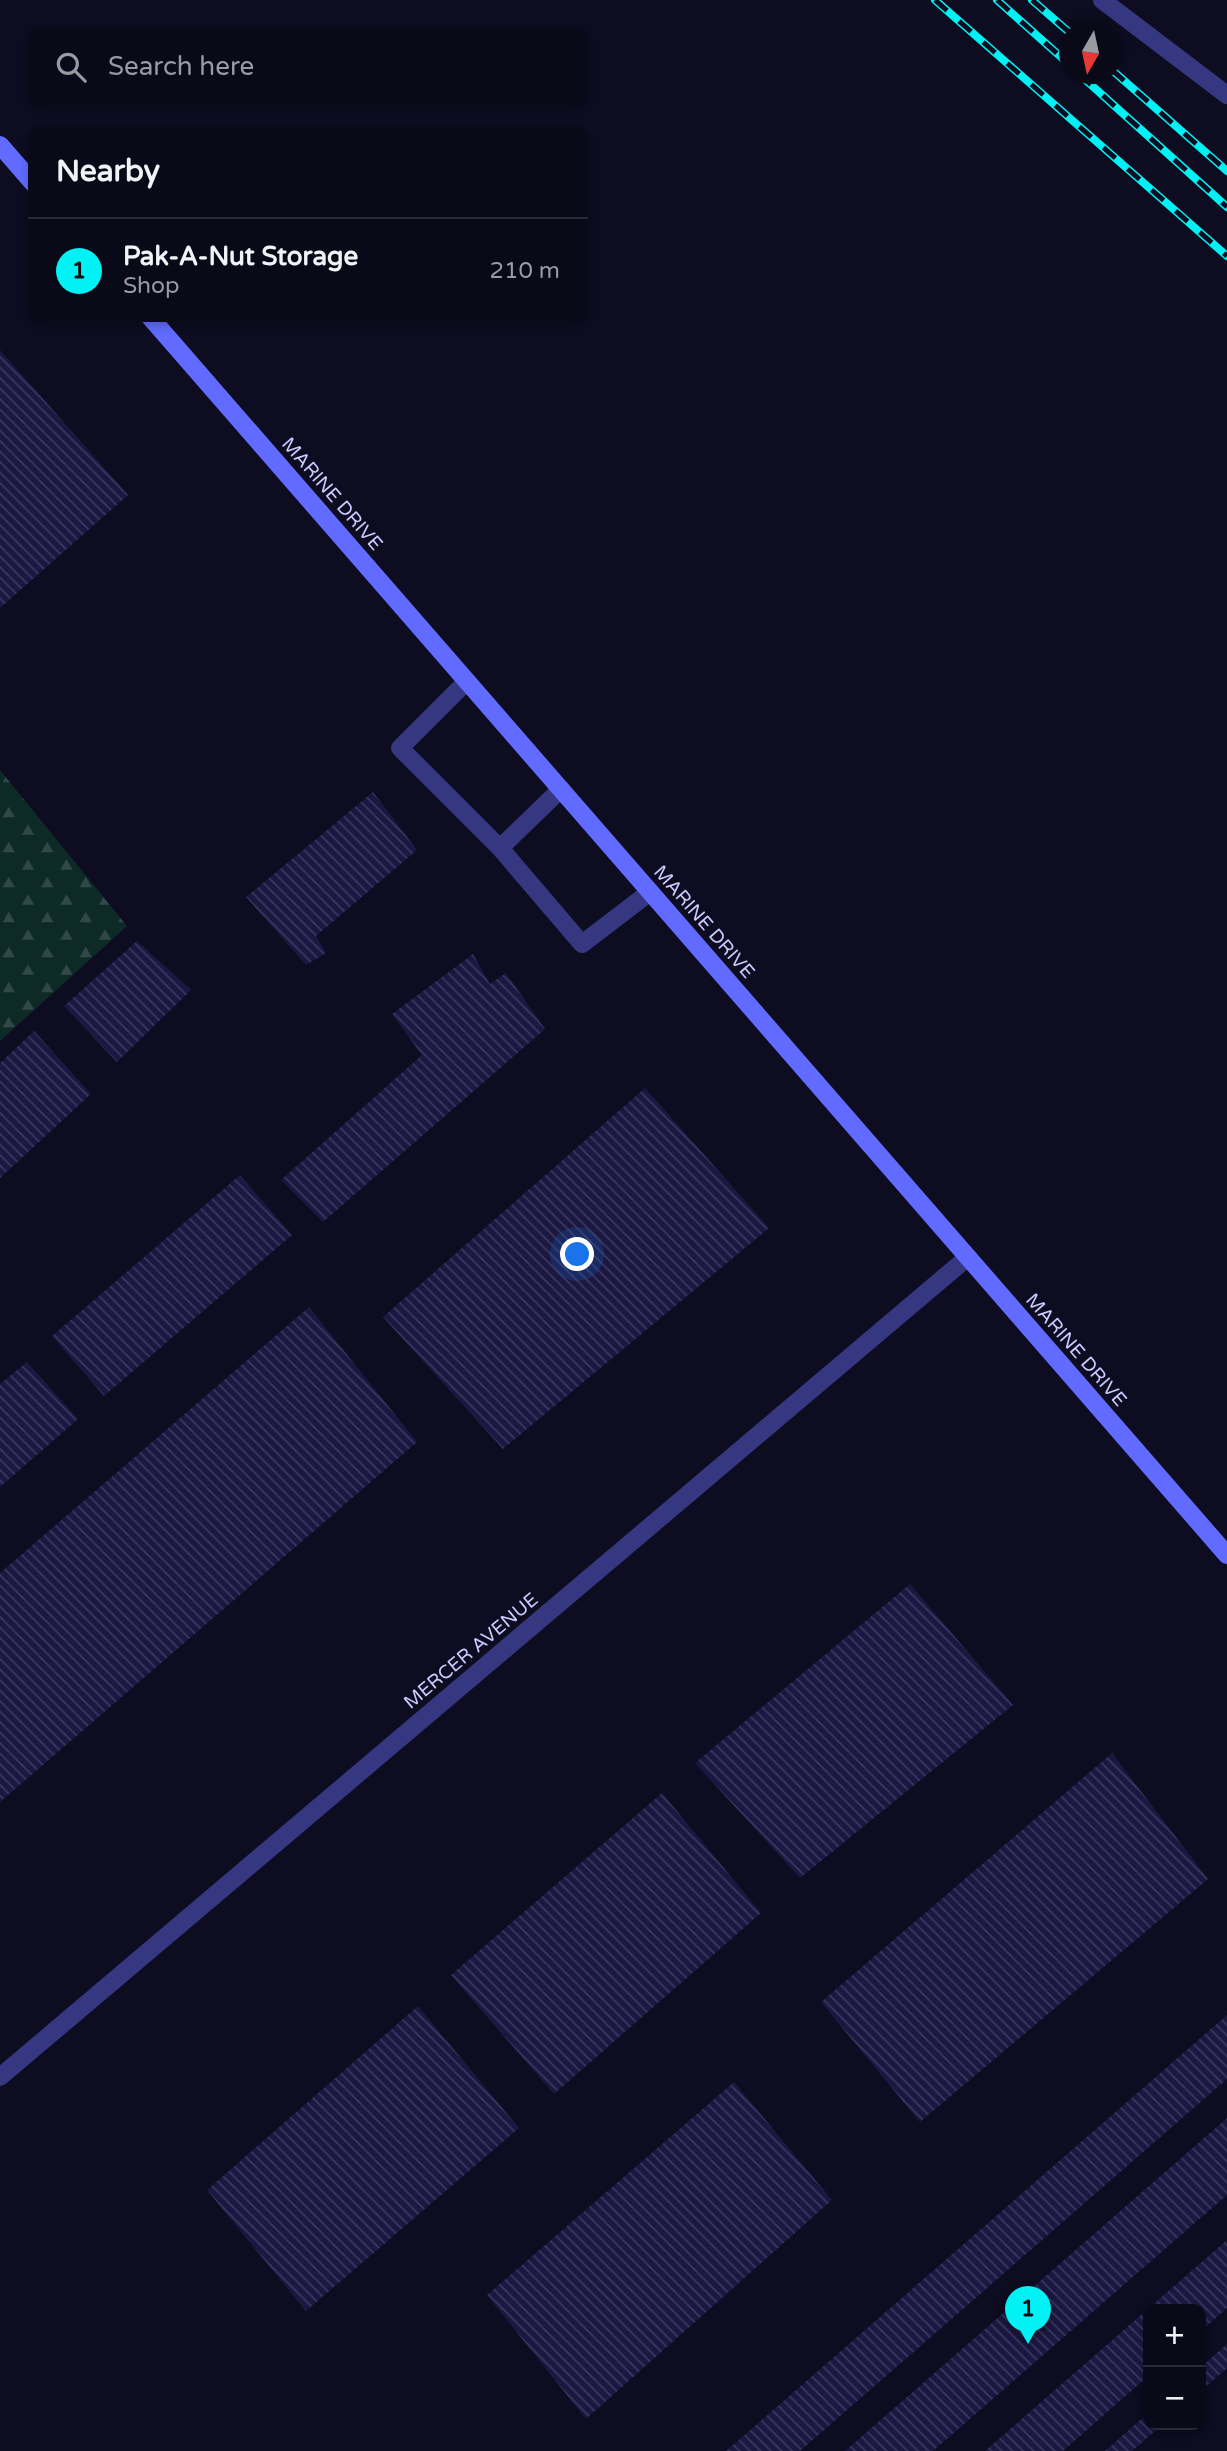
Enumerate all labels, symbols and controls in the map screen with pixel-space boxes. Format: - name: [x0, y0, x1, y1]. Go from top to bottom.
- north arrow: [1059, 21, 1122, 84]
- search box: [28, 28, 588, 105]
- icon: search: [52, 48, 90, 86]
- text: Search here: [108, 51, 254, 82]
- text: Nearby: [56, 153, 160, 190]
- text: Pak-A-Nut Storage: [123, 241, 358, 272]
- text: 1: [72, 257, 86, 285]
- text: 210 m: [490, 257, 560, 285]
- text: Shop: [123, 272, 180, 300]
- street label: MARINE DRIVE: [277, 433, 387, 555]
- street label: MARINE DRIVE: [649, 861, 759, 983]
- your location: [560, 1237, 594, 1271]
- street label: MARINE DRIVE: [1021, 1289, 1131, 1411]
- street label: MERCER AVENUE: [399, 1589, 543, 1713]
- pin: 1: [1005, 2286, 1051, 2344]
- map controls: [1143, 2304, 1206, 2430]
- button: +: [1143, 2304, 1206, 2367]
- button: −: [1143, 2367, 1206, 2430]

